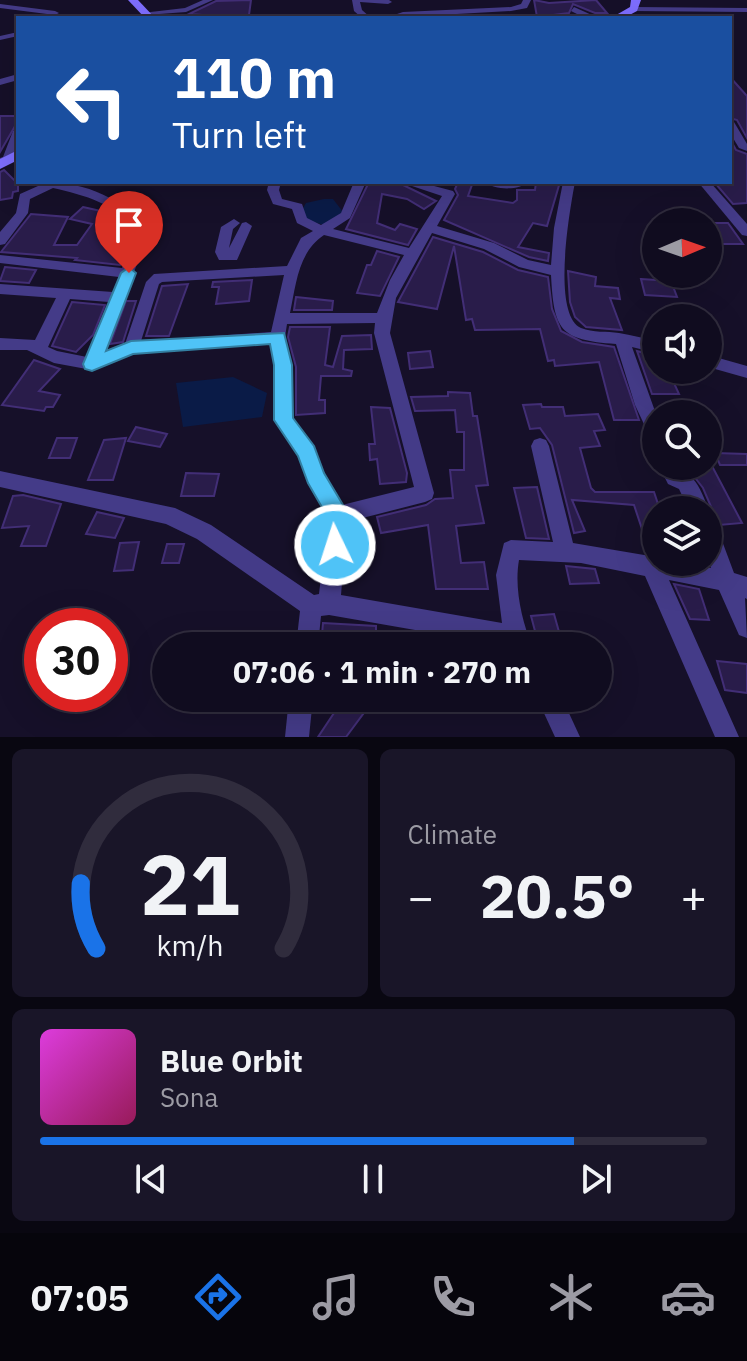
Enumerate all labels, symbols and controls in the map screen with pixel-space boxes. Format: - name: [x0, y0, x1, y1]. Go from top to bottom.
- text: 110 m: [172, 41, 336, 113]
- icon: left: [40, 48, 144, 152]
- text: Turn left: [172, 111, 307, 158]
- pin: [95, 191, 163, 273]
- icon: arrive: [107, 203, 151, 247]
- north arrow: [642, 208, 722, 288]
- map controls: [642, 208, 722, 576]
- button: sound: [642, 304, 722, 384]
- button: search: [642, 400, 722, 480]
- button: layers: [642, 496, 722, 576]
- position arrow: [293, 503, 377, 587]
- speed limit sign: 30: [24, 608, 128, 712]
- text: 07:06 · 1 min · 270 m: [233, 652, 531, 691]
- text: Climate: [408, 817, 497, 851]
- text: 21: [140, 830, 240, 938]
- text: 20.5°: [480, 856, 635, 935]
- text: −: [408, 868, 434, 925]
- text: +: [681, 868, 707, 925]
- text: km/h: [156, 927, 223, 964]
- text: Blue Orbit: [160, 1041, 303, 1080]
- text: Sona: [160, 1080, 218, 1114]
- icon: previous: [129, 1157, 173, 1201]
- icon: pause: [351, 1157, 395, 1201]
- icon: next: [574, 1157, 618, 1201]
- icon: directions: [190, 1269, 246, 1325]
- icon: music: [308, 1269, 364, 1325]
- icon: phone: [425, 1269, 481, 1325]
- icon: climate: [543, 1269, 599, 1325]
- icon: car: [660, 1269, 716, 1325]
- text: 07:05: [31, 1274, 129, 1321]

